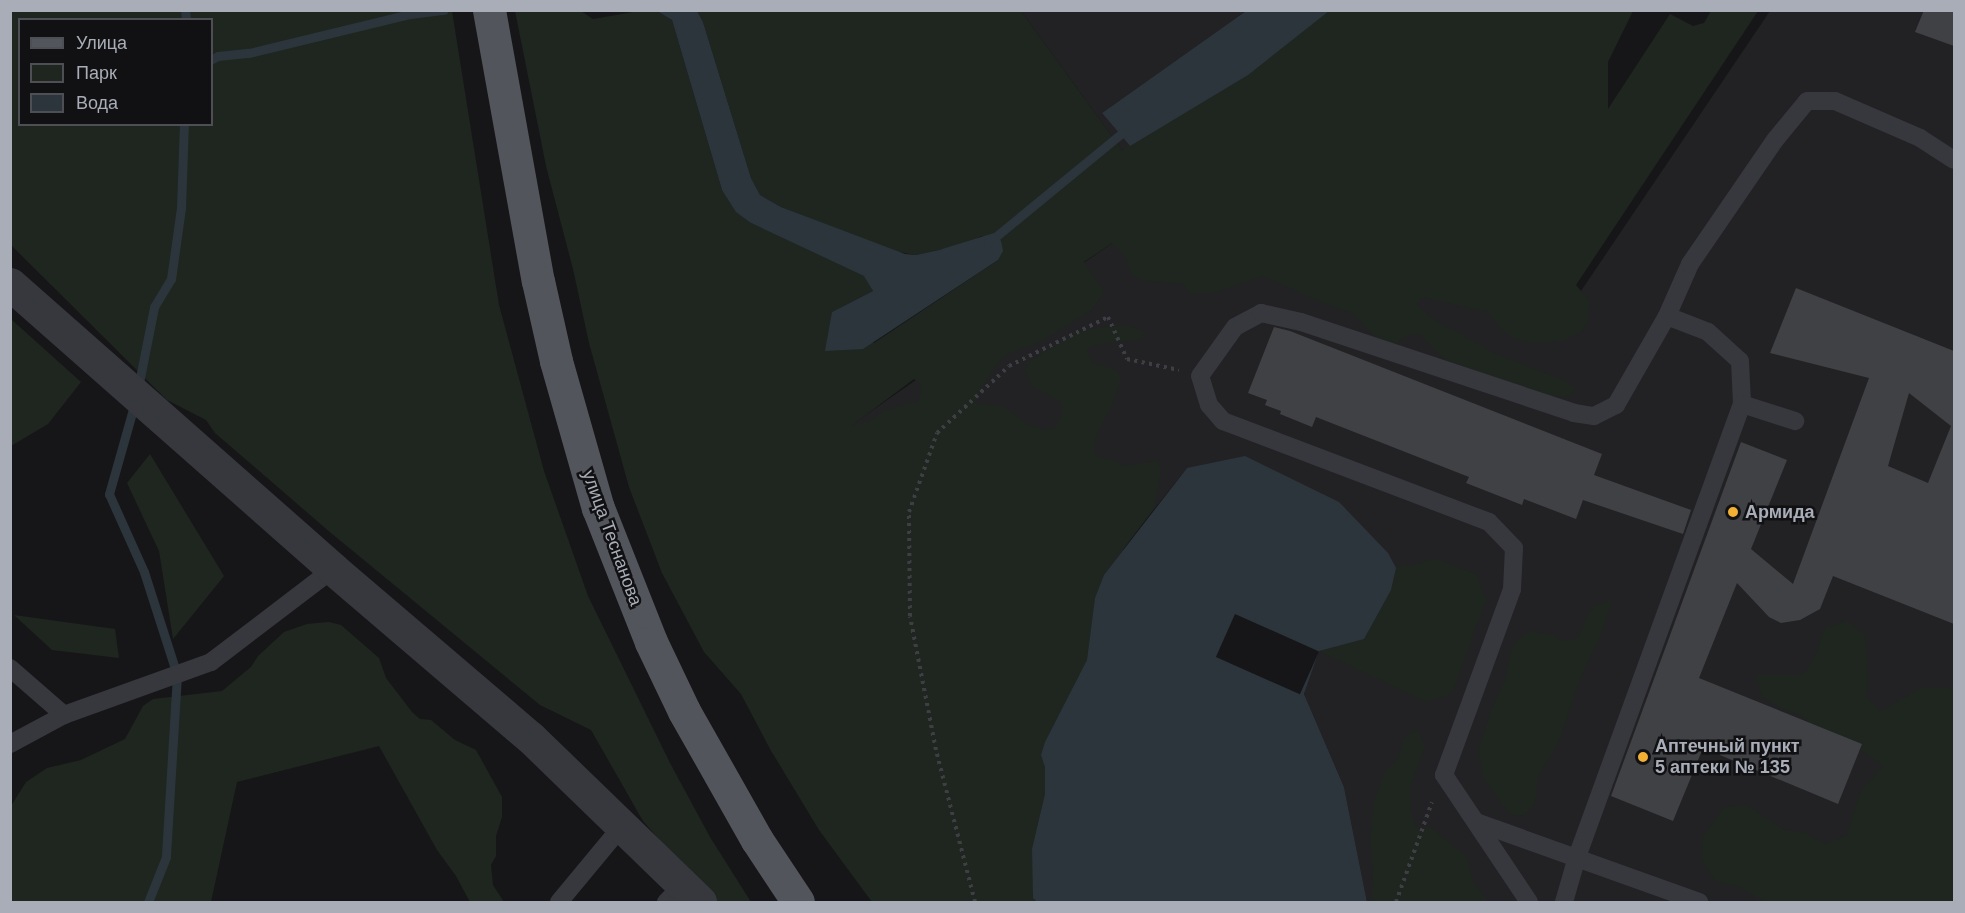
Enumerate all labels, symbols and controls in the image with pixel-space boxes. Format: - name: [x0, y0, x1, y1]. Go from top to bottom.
- legend: [18, 18, 213, 126]
- text: Улица: [76, 33, 127, 53]
- text: Парк: [76, 63, 117, 83]
- text: Вода: [76, 93, 118, 113]
- street label: улица Теснанова: [577, 467, 647, 609]
- place label: Армида: [1745, 501, 1815, 523]
- marker: Армида: [1726, 505, 1740, 519]
- place label: Аптечный пункт 5 аптеки № 135: [1655, 736, 1800, 778]
- marker: Аптечный пункт 5 аптеки № 135: [1636, 750, 1650, 764]

